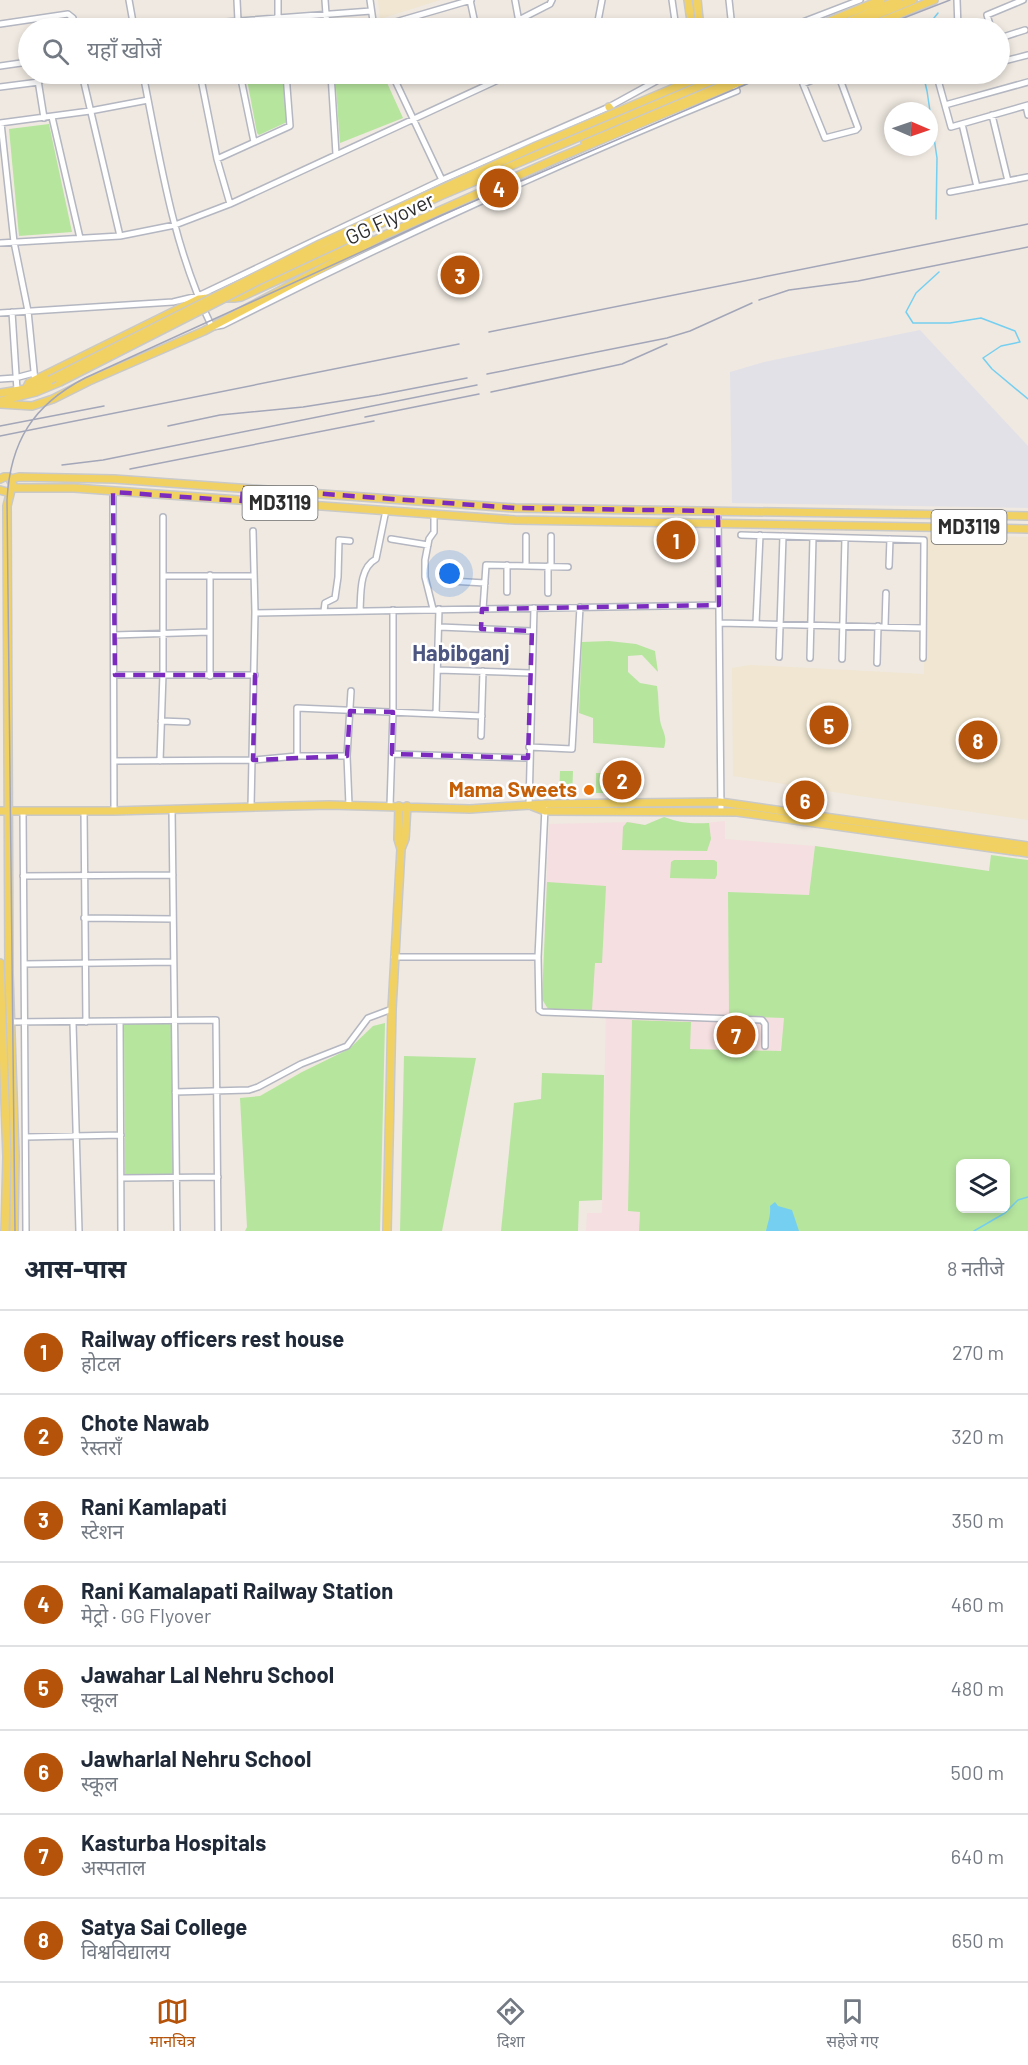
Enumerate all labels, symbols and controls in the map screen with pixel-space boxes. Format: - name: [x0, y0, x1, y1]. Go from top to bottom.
- search box: [18, 18, 1010, 84]
- icon: search: [39, 35, 72, 68]
- text: यहाँ खोजें: [87, 36, 162, 62]
- north arrow: [884, 102, 938, 156]
- pin: 4: [480, 166, 518, 210]
- street label: GG Flyover: [341, 186, 438, 249]
- pin: 3: [440, 252, 480, 298]
- road number: MD3119: [242, 486, 318, 520]
- road number: MD3119: [932, 510, 1006, 544]
- pin: 1: [656, 518, 696, 562]
- your location: [435, 559, 464, 588]
- district label: Habibganj: [412, 639, 510, 665]
- pin: 5: [810, 702, 848, 748]
- pin: 8: [958, 718, 998, 762]
- pin: 2: [602, 758, 642, 802]
- place label: Mama Sweets: [449, 776, 577, 801]
- pin: 6: [786, 778, 824, 822]
- marker: Mama Sweets: [582, 783, 596, 797]
- pin: 7: [716, 1012, 756, 1058]
- map controls: [956, 1159, 1010, 1213]
- button: layers: [956, 1159, 1010, 1213]
- text: आस-पास: [24, 1252, 126, 1283]
- text: 8 नतीजे: [947, 1256, 1004, 1280]
- text: Railway officers rest house: [81, 1325, 344, 1351]
- text: 1: [40, 1340, 47, 1364]
- text: 270 m: [952, 1340, 1004, 1364]
- text: होटल: [81, 1351, 120, 1375]
- text: Chote Nawab: [81, 1409, 210, 1435]
- text: 2: [38, 1424, 49, 1448]
- text: 320 m: [951, 1424, 1004, 1448]
- text: रेस्तराँ: [81, 1435, 122, 1459]
- text: Rani Kamlapati: [81, 1493, 227, 1519]
- text: 3: [38, 1508, 49, 1532]
- text: 350 m: [952, 1508, 1004, 1532]
- text: स्टेशन: [81, 1519, 124, 1543]
- text: Rani Kamalapati Railway Station: [81, 1577, 393, 1603]
- text: 4: [37, 1592, 50, 1616]
- text: 460 m: [951, 1592, 1004, 1616]
- text: मेट्रो · GG Flyover: [81, 1603, 211, 1627]
- text: Jawahar Lal Nehru School: [81, 1661, 334, 1687]
- text: 5: [38, 1676, 49, 1700]
- text: 480 m: [951, 1676, 1004, 1700]
- text: स्कूल: [81, 1687, 118, 1711]
- text: Jawharlal Nehru School: [81, 1745, 311, 1771]
- text: 6: [38, 1760, 49, 1784]
- text: 500 m: [951, 1760, 1004, 1784]
- text: स्कूल: [81, 1771, 118, 1795]
- text: Kasturba Hospitals: [81, 1829, 266, 1855]
- text: 7: [39, 1844, 48, 1868]
- text: 640 m: [951, 1844, 1004, 1868]
- text: अस्पताल: [81, 1855, 146, 1879]
- text: Satya Sai College: [81, 1913, 247, 1939]
- text: 8: [38, 1928, 49, 1952]
- text: 650 m: [952, 1928, 1004, 1952]
- text: विश्वविद्यालय: [81, 1939, 170, 1963]
- tab: मानचित्र: [150, 1995, 195, 2054]
- tab: दिशा: [494, 1995, 527, 2054]
- tab: सहेजे गए: [826, 1995, 878, 2054]

